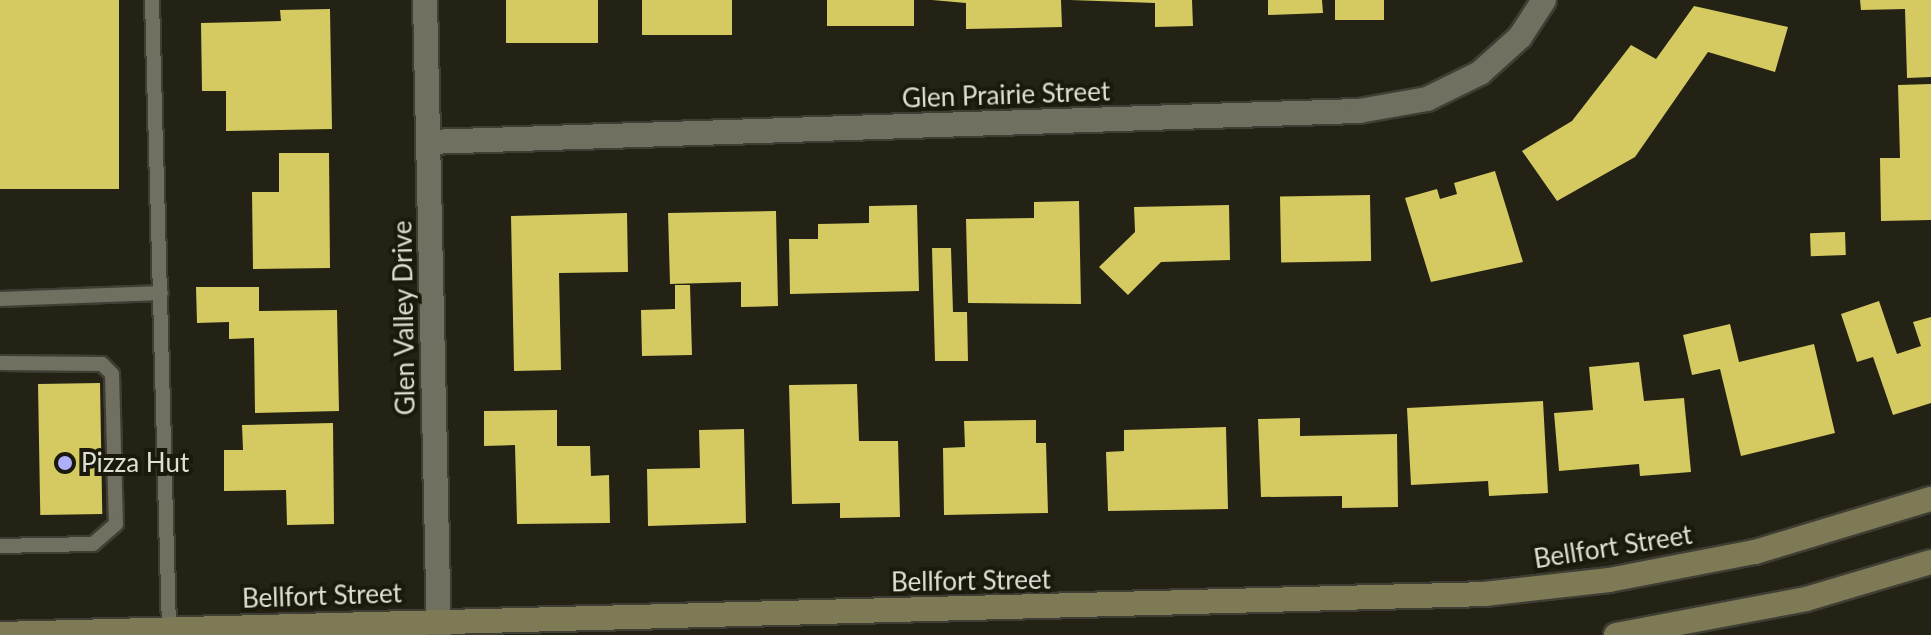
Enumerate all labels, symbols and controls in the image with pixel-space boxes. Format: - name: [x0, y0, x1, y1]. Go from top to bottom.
- street label: Glen Prairie Street: [901, 76, 1111, 114]
- street label: Glen Valley Drive: [387, 220, 421, 416]
- place label: Pizza Hut: [81, 447, 189, 479]
- marker: Pizza Hut: [56, 454, 74, 472]
- street label: Bellfort Street: [1532, 519, 1694, 575]
- street label: Bellfort Street: [891, 564, 1051, 598]
- street label: Bellfort Street: [242, 578, 402, 614]

